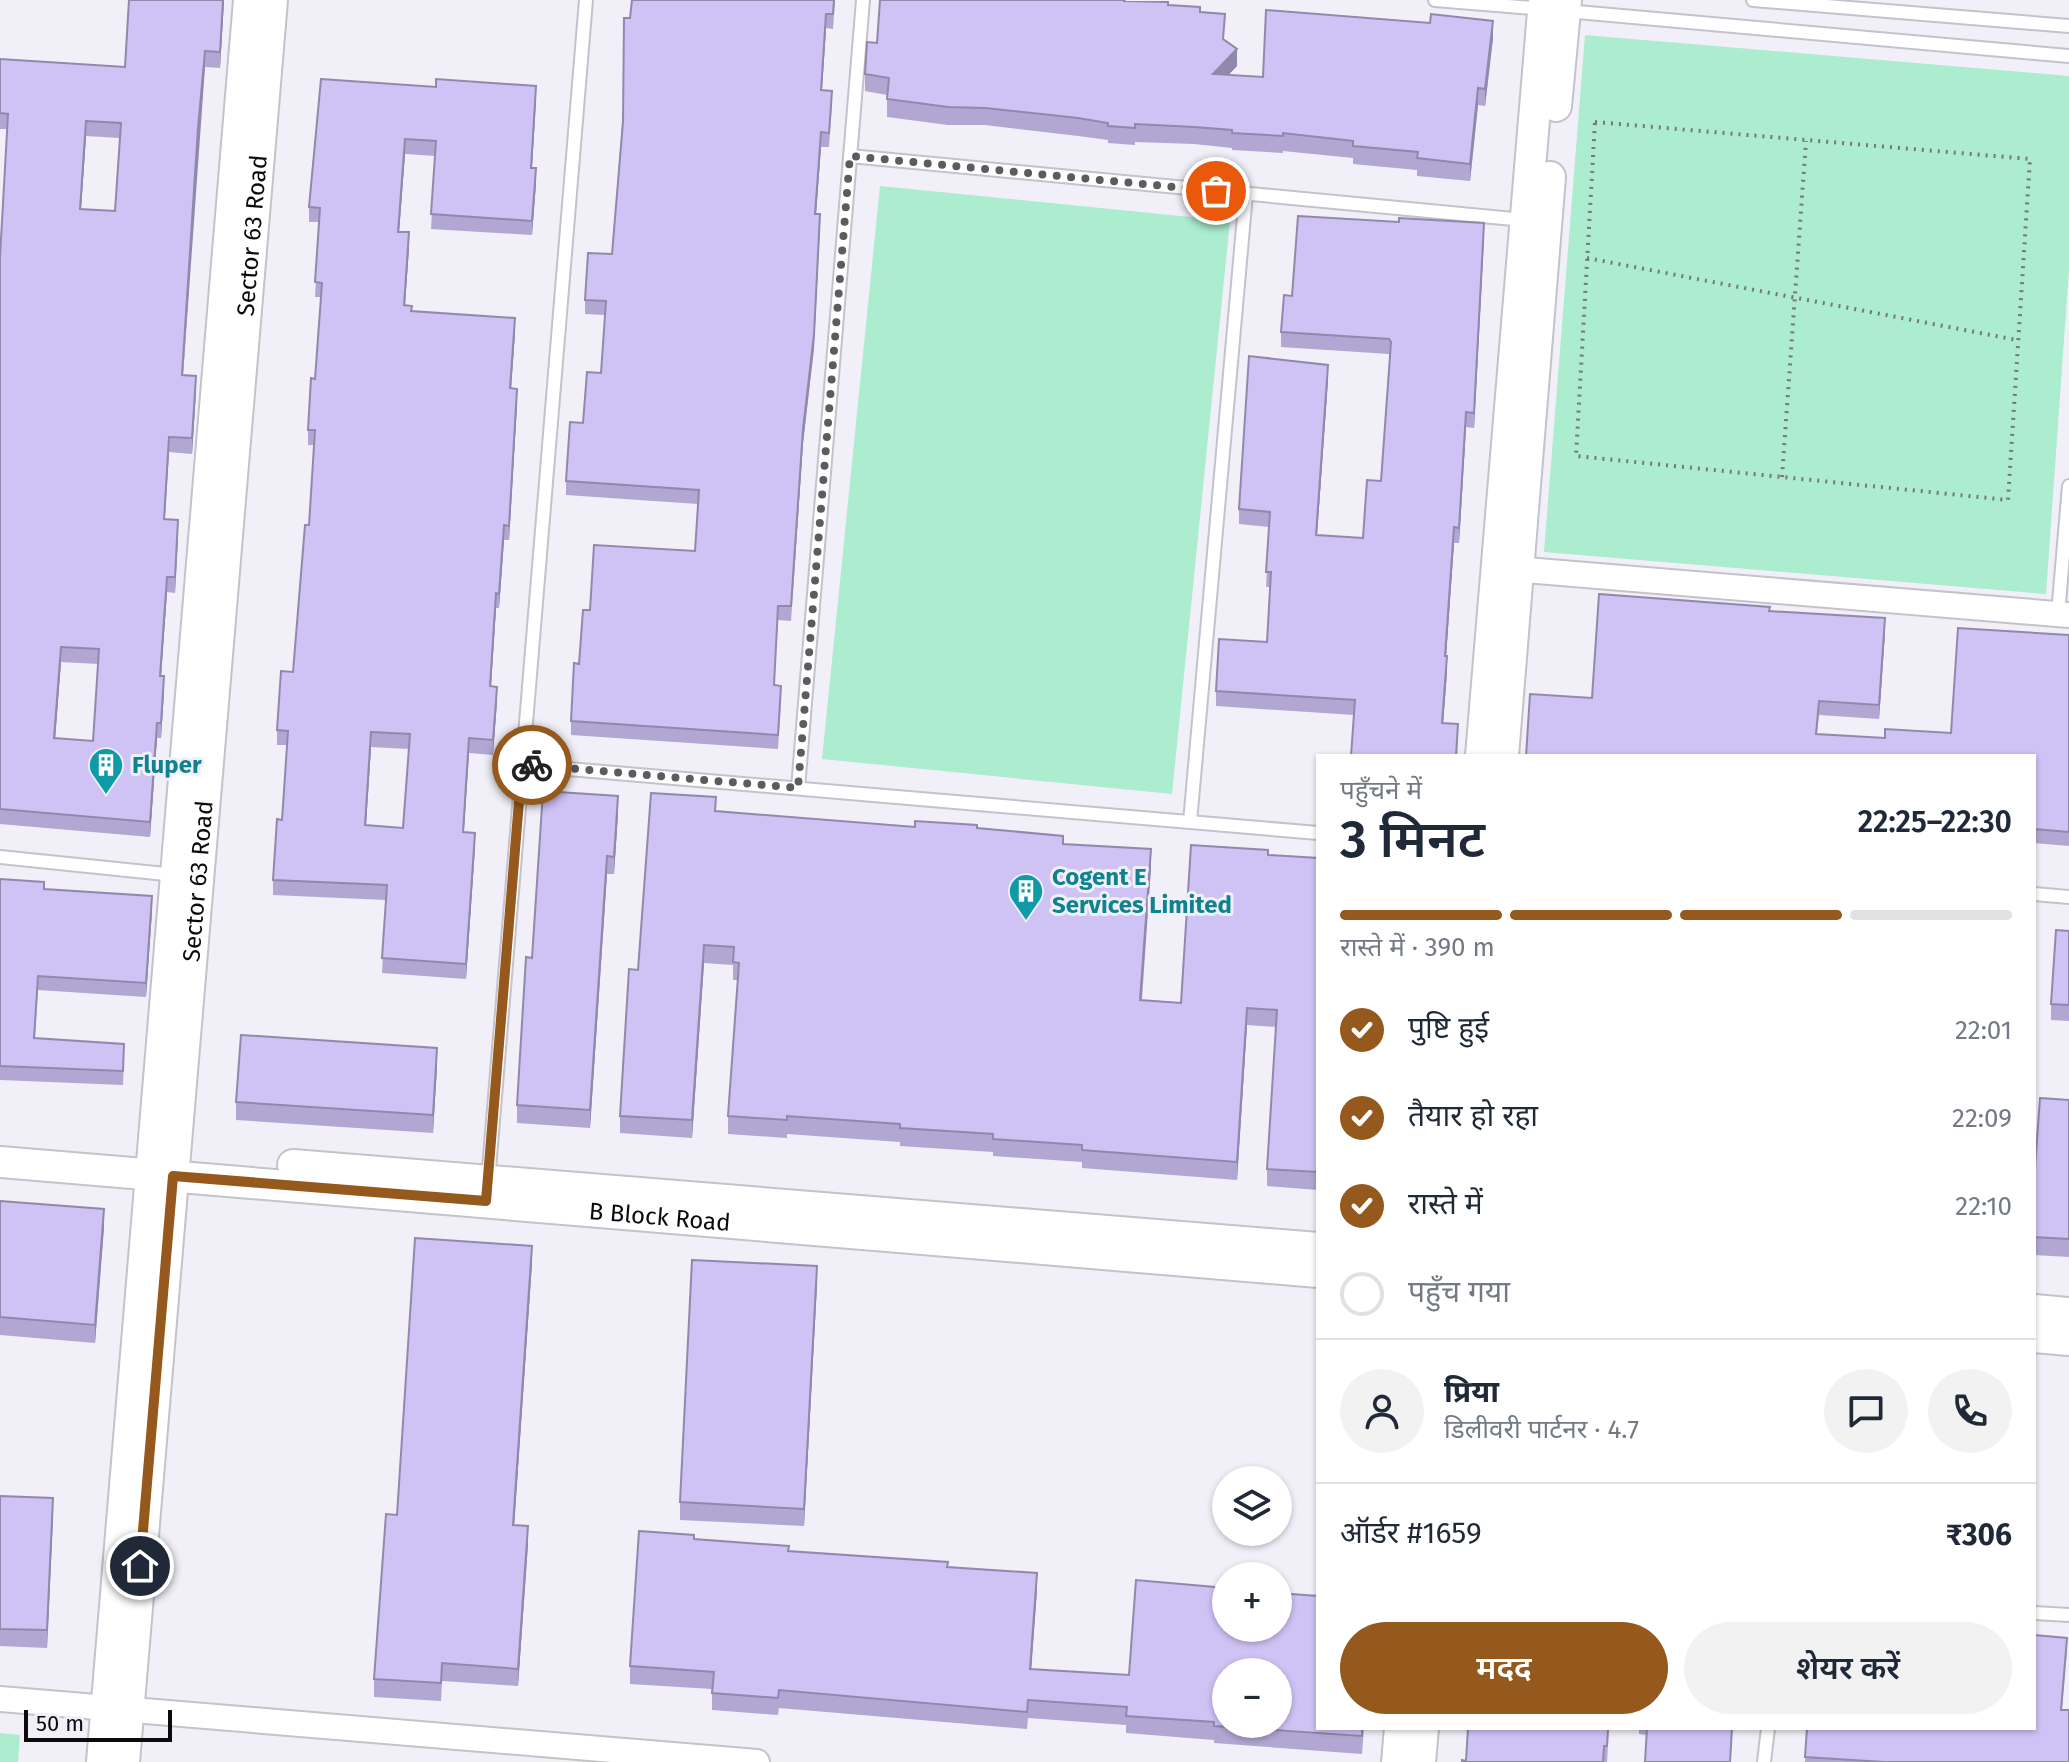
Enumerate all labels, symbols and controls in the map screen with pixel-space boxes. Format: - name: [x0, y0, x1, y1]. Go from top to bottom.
- street label: Sector 63 Road: [232, 154, 273, 317]
- pin: [1182, 157, 1250, 225]
- icon: bag: [1194, 169, 1238, 213]
- courier: [492, 725, 572, 805]
- icon: bike: [510, 743, 554, 787]
- building icon: Fluper: [87, 746, 125, 796]
- place label: Fluper: [132, 751, 202, 779]
- text: पहुँचने में: [1340, 775, 1422, 806]
- street label: Sector 63 Road: [177, 799, 219, 963]
- text: 22:25–22:30: [1858, 804, 2012, 840]
- text: 3 मिनट: [1340, 808, 1485, 871]
- place label: Cogent E Services Limited: [1052, 863, 1232, 919]
- building icon: Cogent E Services Limited: [1007, 872, 1045, 922]
- text: रास्ते में · 390 m: [1340, 932, 1495, 963]
- icon: check: [1340, 1008, 1384, 1052]
- text: पुष्टि हुई: [1408, 1010, 1489, 1046]
- text: 22:01: [1955, 1015, 2012, 1046]
- icon: check: [1340, 1096, 1384, 1140]
- text: तैयार हो रहा: [1408, 1098, 1538, 1134]
- text: 22:09: [1952, 1103, 2012, 1134]
- icon: check: [1340, 1184, 1384, 1228]
- text: रास्ते में: [1408, 1186, 1483, 1222]
- text: 22:10: [1955, 1191, 2012, 1222]
- street label: B Block Road: [588, 1197, 732, 1237]
- text: पहुँच गया: [1408, 1274, 1510, 1310]
- button: person: [1340, 1369, 1424, 1453]
- button: chat: [1824, 1369, 1908, 1453]
- button: phone: [1928, 1369, 2012, 1453]
- text: प्रिया: [1444, 1374, 1499, 1410]
- text: डिलीवरी पार्टनर · 4.7: [1444, 1414, 1639, 1445]
- map controls: [1212, 1466, 1292, 1738]
- button: layers: [1212, 1466, 1292, 1546]
- text: ऑर्डर #1659: [1340, 1515, 1482, 1551]
- text: ₹306: [1946, 1517, 2012, 1553]
- pin: [106, 1532, 174, 1600]
- icon: home: [118, 1544, 162, 1588]
- button: +: [1212, 1562, 1292, 1642]
- button: मदद: [1340, 1622, 1668, 1714]
- button: शेयर करें: [1684, 1622, 2012, 1714]
- button: −: [1212, 1658, 1292, 1738]
- scale bar: [24, 1706, 172, 1742]
- text: 50 m: [36, 1710, 84, 1737]

